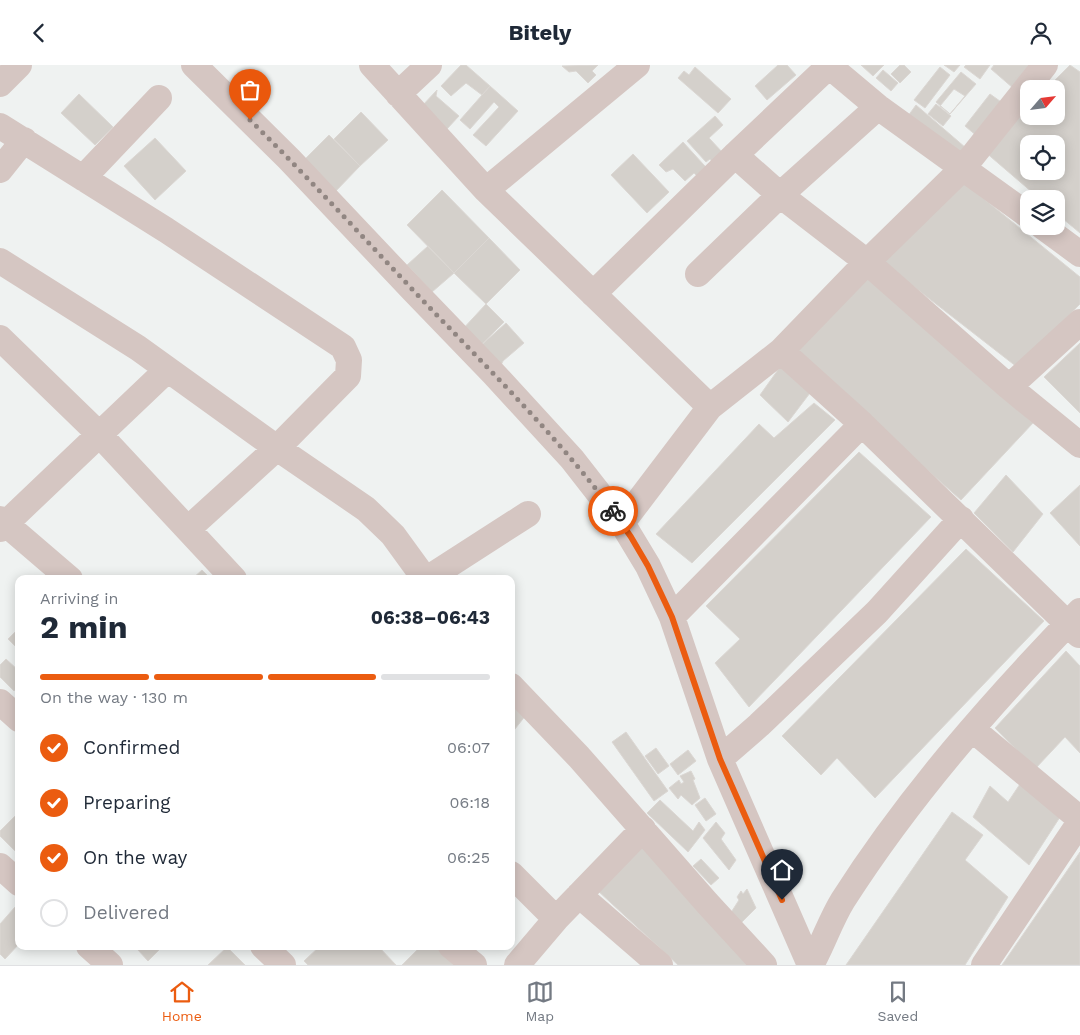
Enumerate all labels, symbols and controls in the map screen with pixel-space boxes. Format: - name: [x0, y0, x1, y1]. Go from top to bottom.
- icon: back: [25, 19, 53, 47]
- icon: person: [1027, 19, 1055, 47]
- text: Bitely: [508, 20, 572, 45]
- pin: [229, 69, 271, 120]
- icon: bag: [236, 76, 264, 104]
- north arrow: [1020, 80, 1065, 125]
- map controls: [1020, 80, 1065, 235]
- button: locate: [1020, 135, 1065, 180]
- button: layers: [1020, 190, 1065, 235]
- courier: [588, 486, 638, 536]
- icon: bike: [599, 497, 627, 525]
- text: Arriving in: [40, 589, 118, 608]
- text: 06:38–06:43: [371, 606, 490, 629]
- text: 2 min: [40, 608, 128, 646]
- text: On the way · 130 m: [40, 688, 188, 707]
- icon: check: [40, 734, 68, 762]
- text: Confirmed: [83, 736, 180, 759]
- text: 06:07: [447, 738, 490, 757]
- icon: check: [40, 789, 68, 817]
- text: Preparing: [83, 791, 170, 814]
- text: 06:18: [449, 793, 490, 812]
- icon: check: [40, 844, 68, 872]
- text: On the way: [83, 846, 187, 869]
- text: 06:25: [447, 848, 490, 867]
- pin: [761, 849, 803, 900]
- icon: home: [768, 856, 796, 884]
- text: Delivered: [83, 901, 170, 924]
- tab: Home: [162, 978, 202, 1024]
- tab: Map: [525, 978, 554, 1024]
- tab: Saved: [878, 978, 918, 1024]

